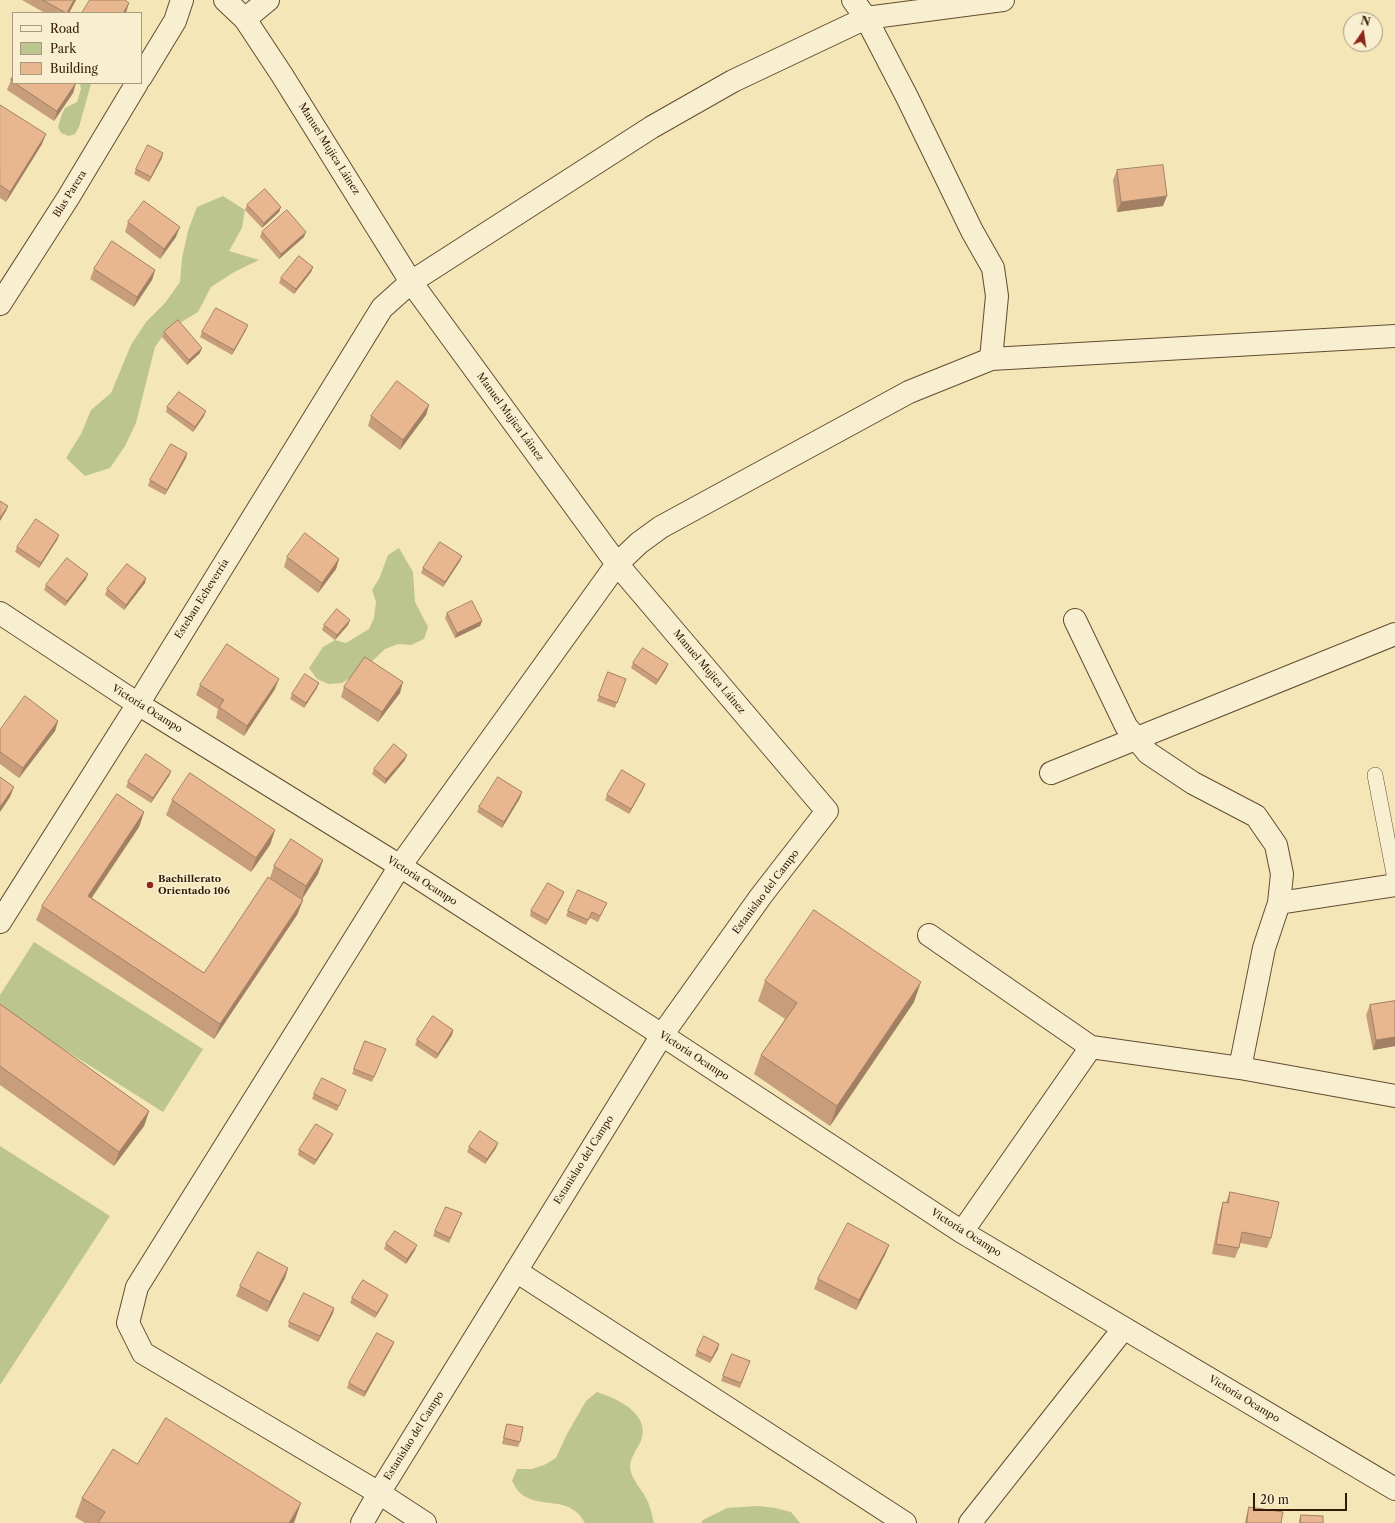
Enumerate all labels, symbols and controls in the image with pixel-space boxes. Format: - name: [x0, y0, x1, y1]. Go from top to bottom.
- legend: [12, 12, 142, 84]
- north arrow: [1343, 12, 1383, 52]
- text: N: [1359, 13, 1372, 29]
- text: Road: [50, 21, 80, 36]
- text: Park: [50, 41, 76, 56]
- text: Building: [50, 61, 98, 76]
- street label: Manuel Mujica Láinez: [296, 101, 362, 197]
- street label: Blas Parera: [51, 168, 89, 220]
- street label: Manuel Mujica Láinez: [474, 371, 546, 463]
- street label: Esteban Echeverría: [173, 557, 231, 641]
- street label: Manuel Mujica Láinez: [670, 628, 748, 716]
- street label: Victoria Ocampo: [110, 683, 184, 735]
- street label: Estanislao del Campo: [730, 847, 802, 937]
- street label: Victoria Ocampo: [385, 854, 459, 908]
- place label: Bachillerato Orientado 106: [158, 873, 230, 896]
- marker: Bachillerato Orientado 106: [145, 880, 155, 890]
- street label: Victoria Ocampo: [657, 1029, 731, 1083]
- street label: Estanislao del Campo: [552, 1113, 616, 1207]
- street label: Victoria Ocampo: [929, 1207, 1003, 1259]
- street label: Victoria Ocampo: [1206, 1373, 1282, 1425]
- street label: Estanislao del Campo: [382, 1389, 446, 1483]
- scale bar: [1255, 1485, 1349, 1511]
- text: 20 m: [1260, 1492, 1289, 1507]

